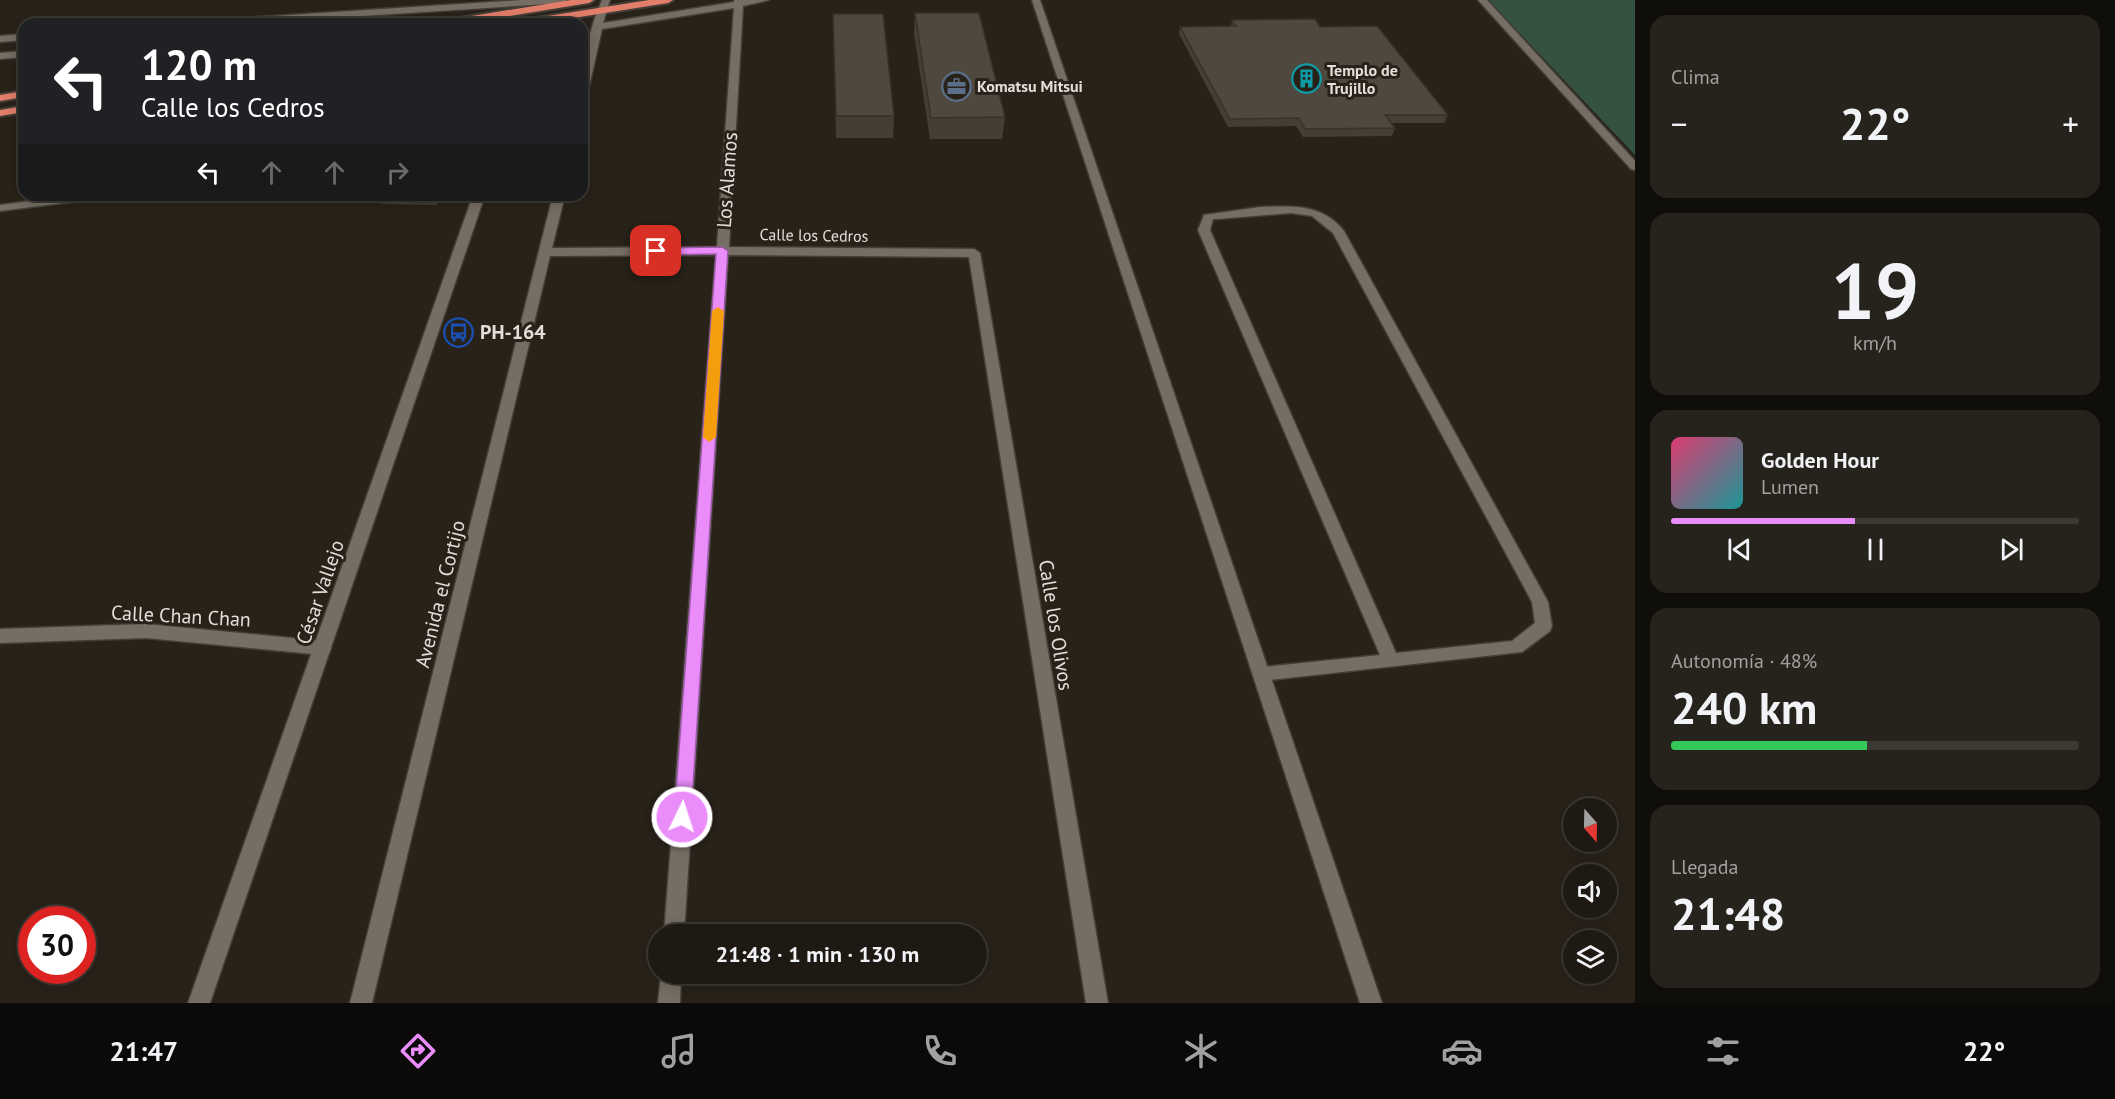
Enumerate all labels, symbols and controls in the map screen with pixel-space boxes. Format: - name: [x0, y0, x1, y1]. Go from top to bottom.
- text: 120 m: [141, 37, 257, 92]
- icon: left: [42, 42, 120, 120]
- place label: Templo de Trujillo: [1327, 60, 1398, 98]
- building icon: Templo de Trujillo: [1290, 63, 1322, 95]
- text: Clima: [1671, 64, 1720, 90]
- office icon: Komatsu Mitsui: [940, 70, 972, 102]
- place label: Komatsu Mitsui: [977, 76, 1083, 96]
- text: Calle los Cedros: [141, 90, 325, 124]
- text: 22°: [1840, 94, 1910, 152]
- text: −: [1671, 102, 1688, 145]
- text: +: [2062, 102, 2079, 145]
- street label: Los Alamos: [711, 131, 743, 229]
- icon: left: [192, 156, 225, 189]
- icon: ahead: [255, 156, 288, 189]
- icon: ahead: [318, 156, 351, 189]
- icon: right: [381, 156, 414, 189]
- street label: Calle los Cedros: [759, 224, 869, 246]
- pin: [630, 225, 681, 276]
- icon: arrive: [639, 234, 672, 267]
- text: 19: [1831, 240, 1919, 341]
- bus stop icon: PH-164: [443, 316, 475, 348]
- place label: PH-164: [480, 319, 546, 345]
- text: km/h: [1853, 330, 1897, 356]
- text: Golden Hour: [1761, 446, 1879, 474]
- text: Lumen: [1761, 474, 1819, 500]
- street label: Avenida el Cortijo: [409, 517, 471, 671]
- icon: previous: [1723, 533, 1756, 566]
- icon: pause: [1859, 533, 1892, 566]
- icon: next: [1995, 533, 2028, 566]
- street label: César Vallejo: [290, 536, 350, 648]
- street label: Calle los Olivos: [1033, 558, 1079, 692]
- street label: Calle Chan Chan: [110, 599, 252, 633]
- text: Autonomía · 48%: [1671, 648, 1817, 674]
- text: 240 km: [1671, 678, 1817, 736]
- position arrow: [650, 785, 714, 849]
- north arrow: [1563, 798, 1617, 852]
- map controls: [1563, 798, 1617, 984]
- text: Llegada: [1671, 854, 1738, 880]
- button: sound: [1563, 864, 1617, 918]
- text: 21:48: [1671, 884, 1785, 942]
- speed limit sign: 30: [18, 906, 96, 984]
- button: layers: [1563, 930, 1617, 984]
- text: 21:48 · 1 min · 130 m: [716, 940, 919, 968]
- icon: directions: [397, 1030, 439, 1072]
- icon: music: [658, 1030, 700, 1072]
- icon: phone: [919, 1030, 961, 1072]
- icon: climate: [1180, 1030, 1222, 1072]
- icon: car: [1441, 1030, 1483, 1072]
- icon: filters: [1702, 1030, 1744, 1072]
- text: 21:47: [110, 1034, 178, 1068]
- text: 22°: [1963, 1034, 2005, 1068]

